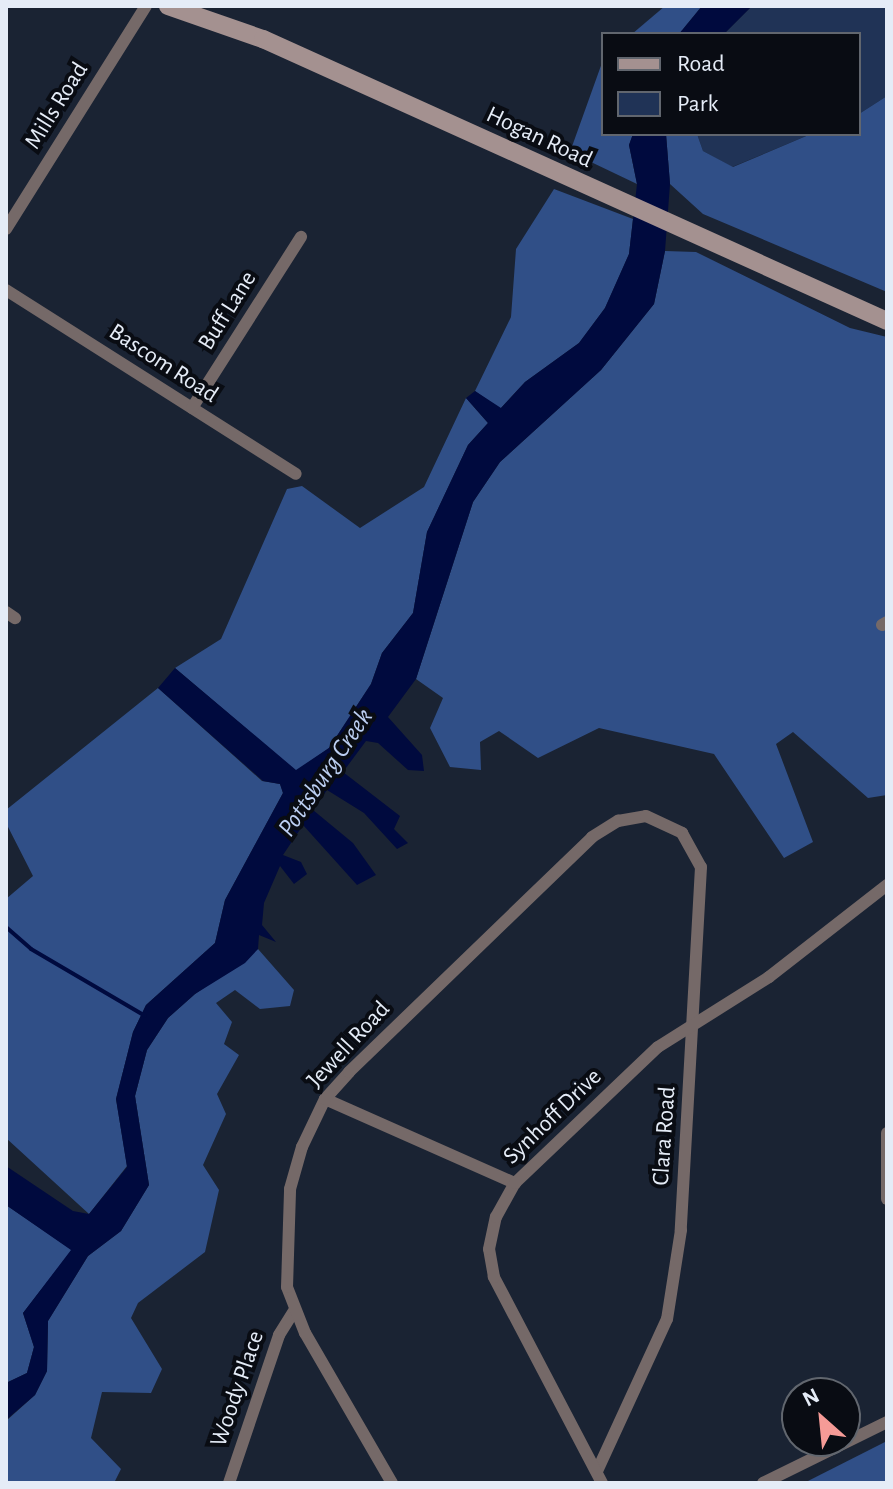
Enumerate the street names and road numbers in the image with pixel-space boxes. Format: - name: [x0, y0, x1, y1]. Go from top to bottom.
- street label: Mills Road: [19, 57, 95, 155]
- street label: Hogan Road: [481, 101, 597, 175]
- street label: Buff Lane: [193, 266, 263, 356]
- street label: Bascom Road: [103, 318, 223, 410]
- street label: Jewell Road: [301, 996, 397, 1094]
- street label: Synhoff Drive: [498, 1063, 608, 1171]
- street label: Clara Road: [647, 1085, 683, 1187]
- street label: Woody Place: [205, 1327, 271, 1451]

